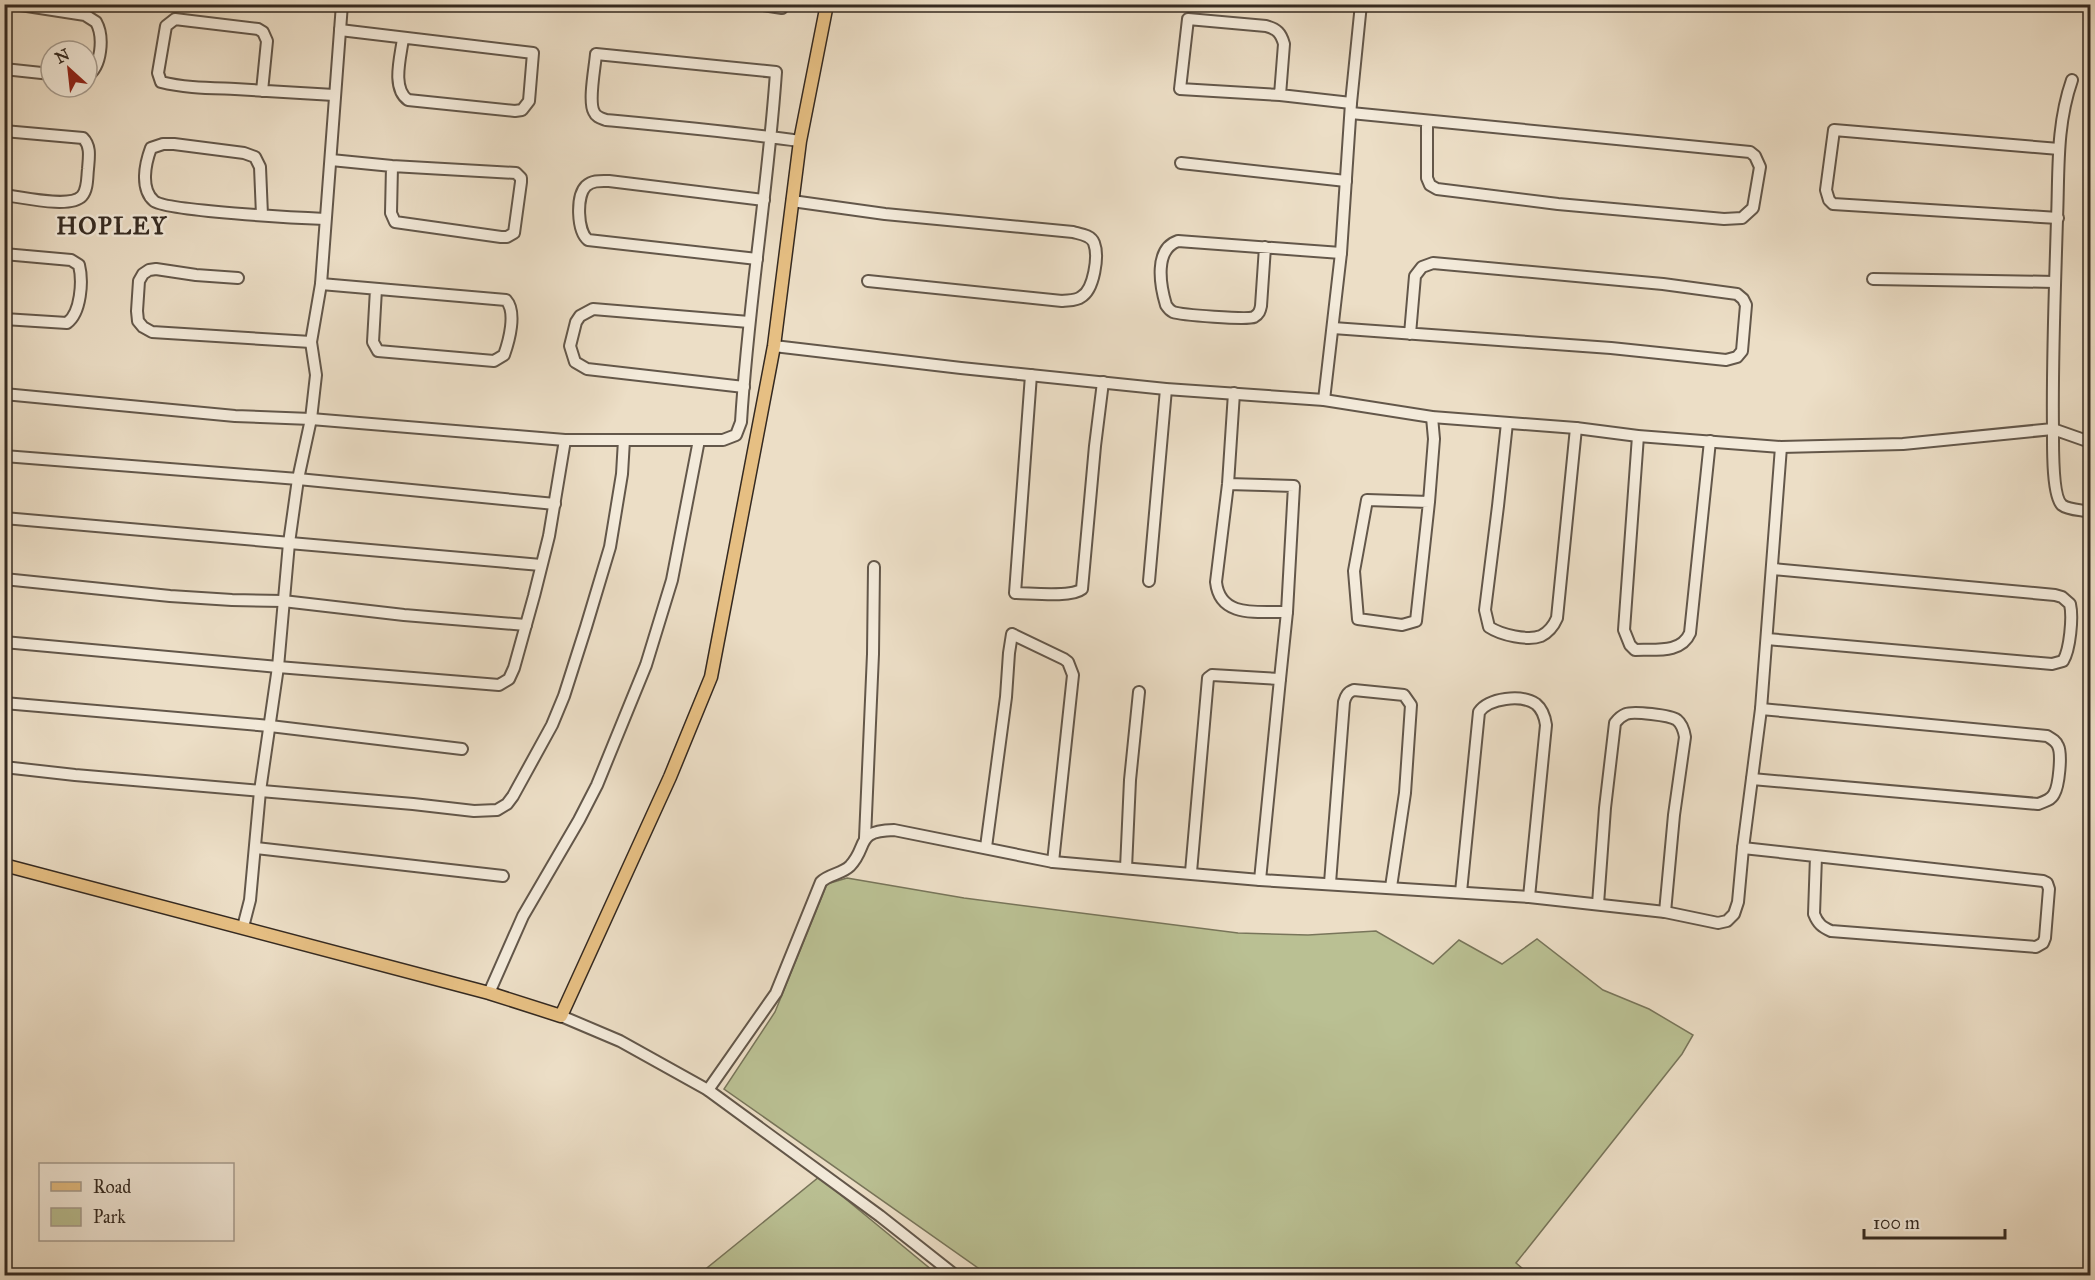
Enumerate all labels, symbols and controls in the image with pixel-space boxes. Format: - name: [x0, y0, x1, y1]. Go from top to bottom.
- north arrow: [39, 39, 99, 99]
- text: N: [52, 44, 73, 68]
- district label: HOPLEY: [56, 211, 168, 241]
- legend: [39, 1163, 234, 1241]
- text: Road: [93, 1176, 131, 1198]
- scale bar: [1864, 1202, 2005, 1240]
- text: Park: [93, 1206, 126, 1228]
- text: 100 m: [1873, 1212, 1920, 1234]

